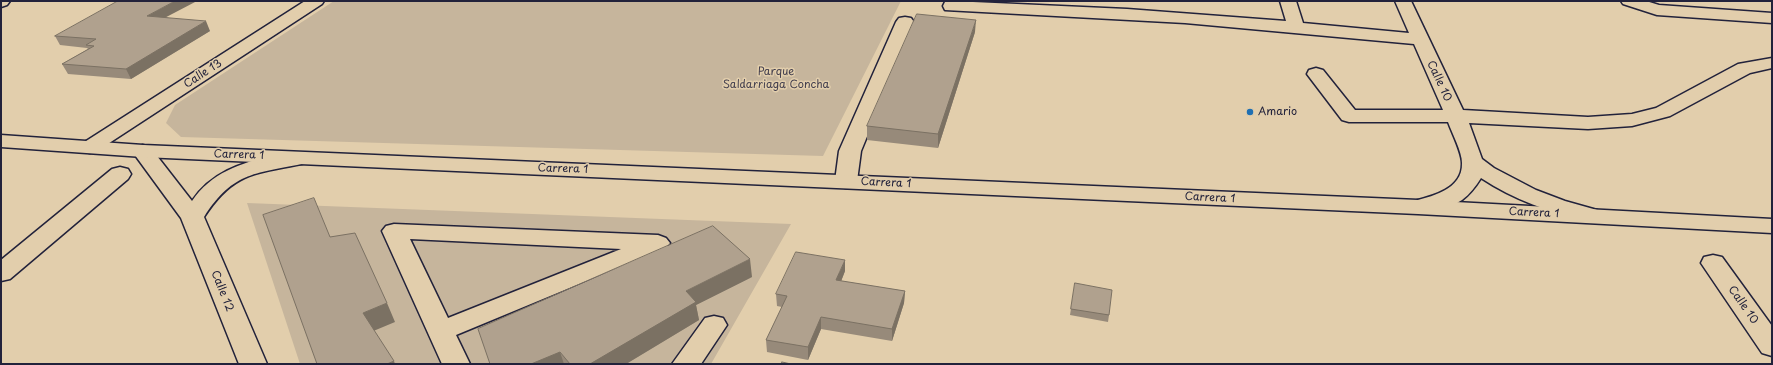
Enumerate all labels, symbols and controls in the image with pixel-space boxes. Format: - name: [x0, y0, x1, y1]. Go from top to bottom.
- street label: Calle 13: [182, 57, 224, 91]
- street label: Calle 10: [1424, 59, 1454, 103]
- park label: Parque Saldarriaga Concha: [723, 65, 829, 91]
- place label: Amario: [1258, 105, 1297, 119]
- marker: Amario: [1245, 107, 1255, 117]
- street label: Carrera 1: [213, 148, 265, 162]
- street label: Carrera 1: [537, 162, 589, 176]
- street label: Carrera 1: [860, 175, 912, 191]
- street label: Carrera 1: [1184, 190, 1236, 206]
- street label: Carrera 1: [1508, 205, 1560, 221]
- street label: Calle 12: [208, 269, 236, 313]
- street label: Calle 10: [1725, 283, 1761, 327]

